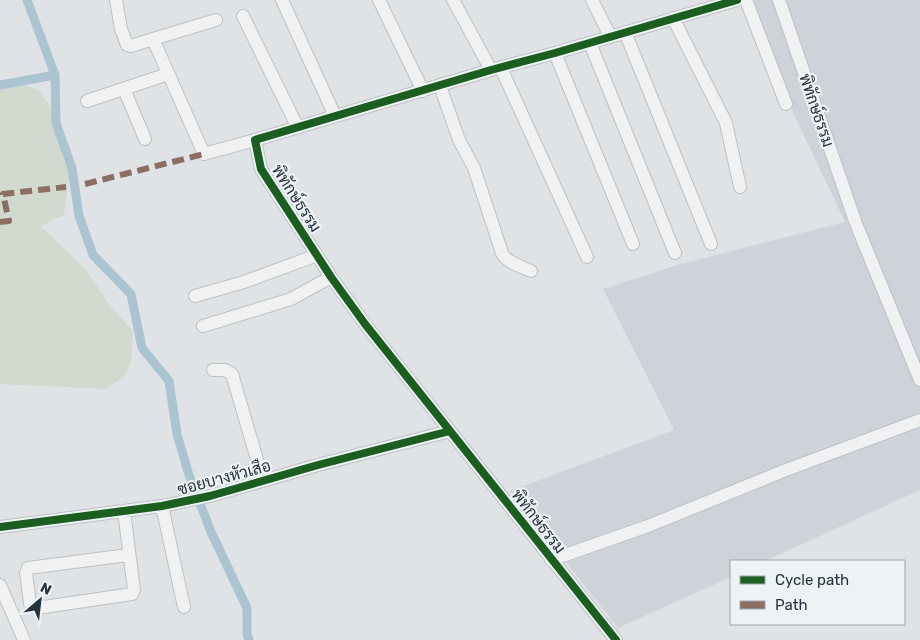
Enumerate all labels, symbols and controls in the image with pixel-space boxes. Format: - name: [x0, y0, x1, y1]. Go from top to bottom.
- street label: พิทักษ์ธรรม: [795, 70, 841, 149]
- street label: พิทักษ์ธรรม: [268, 160, 328, 235]
- street label: ซอยบางหัวเสือ: [175, 455, 273, 499]
- street label: พิทักษ์ธรรม: [508, 484, 572, 557]
- legend: [730, 560, 905, 625]
- text: Cycle path: [775, 571, 849, 589]
- north arrow: [15, 575, 65, 625]
- text: N: [37, 579, 54, 599]
- text: Path: [775, 596, 808, 614]

